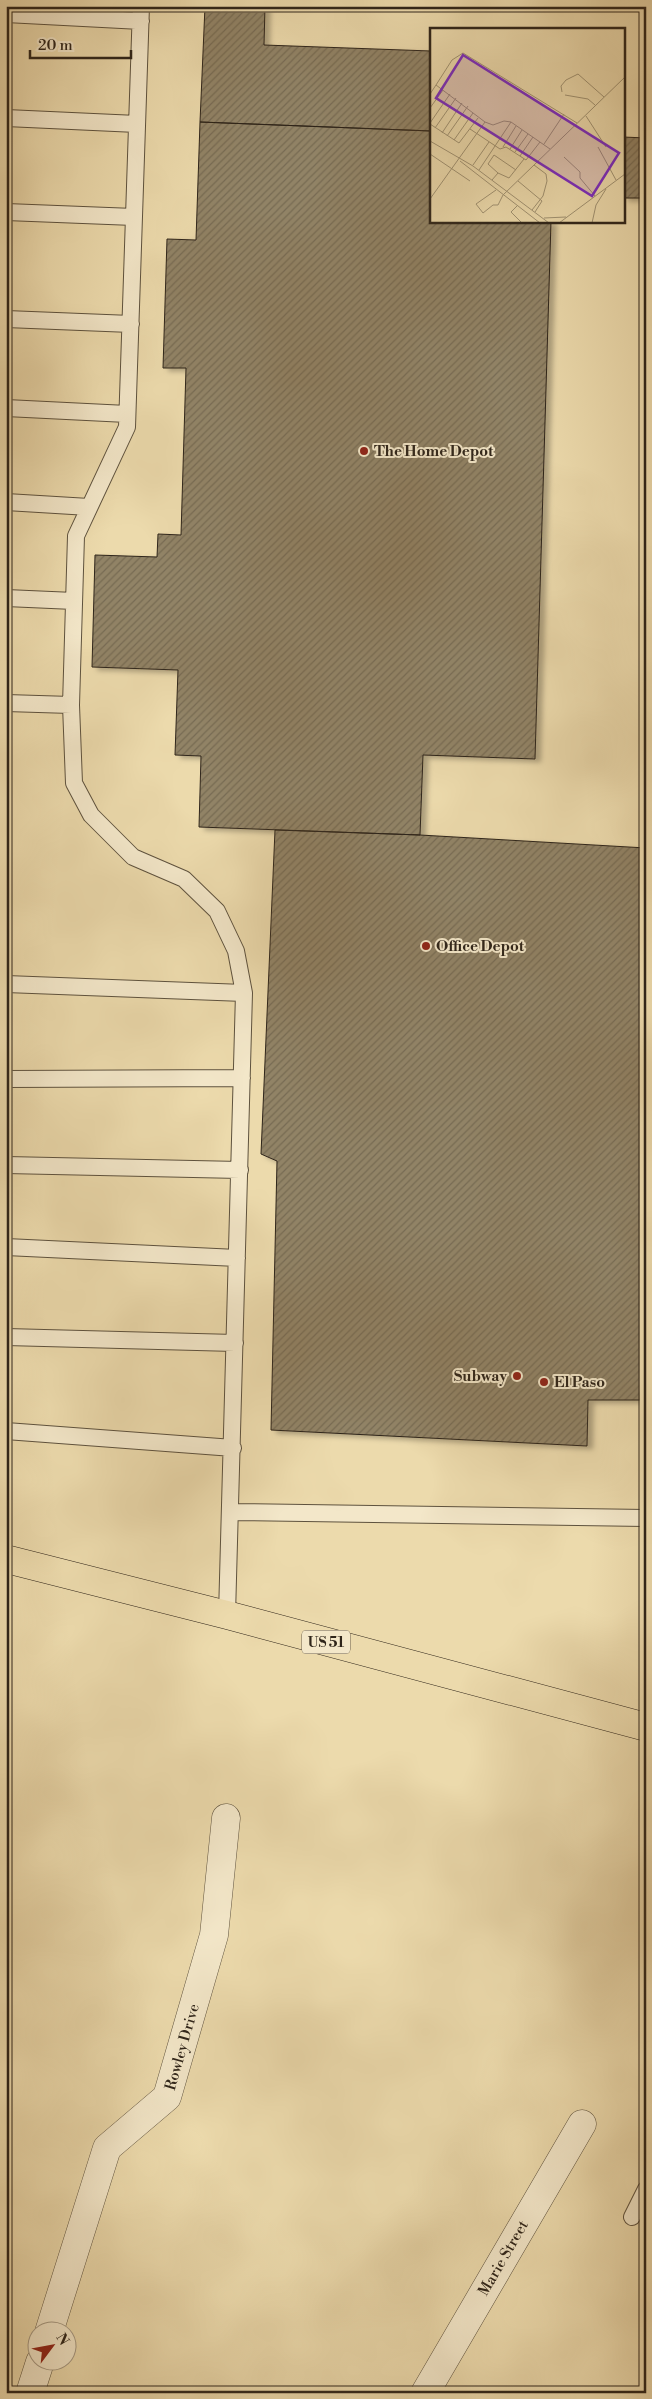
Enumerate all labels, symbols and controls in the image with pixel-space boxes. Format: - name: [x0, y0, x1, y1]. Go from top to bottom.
- scale bar: [30, 28, 131, 60]
- inset map: [430, 28, 624, 222]
- text: 20 m: [38, 36, 73, 55]
- place label: The Home Depot: [374, 442, 494, 461]
- marker: The Home Depot: [358, 445, 370, 457]
- place label: Office Depot: [436, 937, 525, 956]
- marker: Office Depot: [420, 940, 432, 952]
- place label: Subway: [454, 1367, 507, 1386]
- marker: Subway: [511, 1370, 523, 1382]
- place label: El Paso: [554, 1373, 605, 1392]
- marker: El Paso: [538, 1376, 550, 1388]
- road number: US 51: [302, 1630, 350, 1654]
- street label: Rowley Drive: [161, 2002, 204, 2093]
- street label: Marie Street: [474, 2217, 533, 2299]
- north arrow: [28, 2322, 78, 2372]
- text: N: [52, 2330, 73, 2349]

